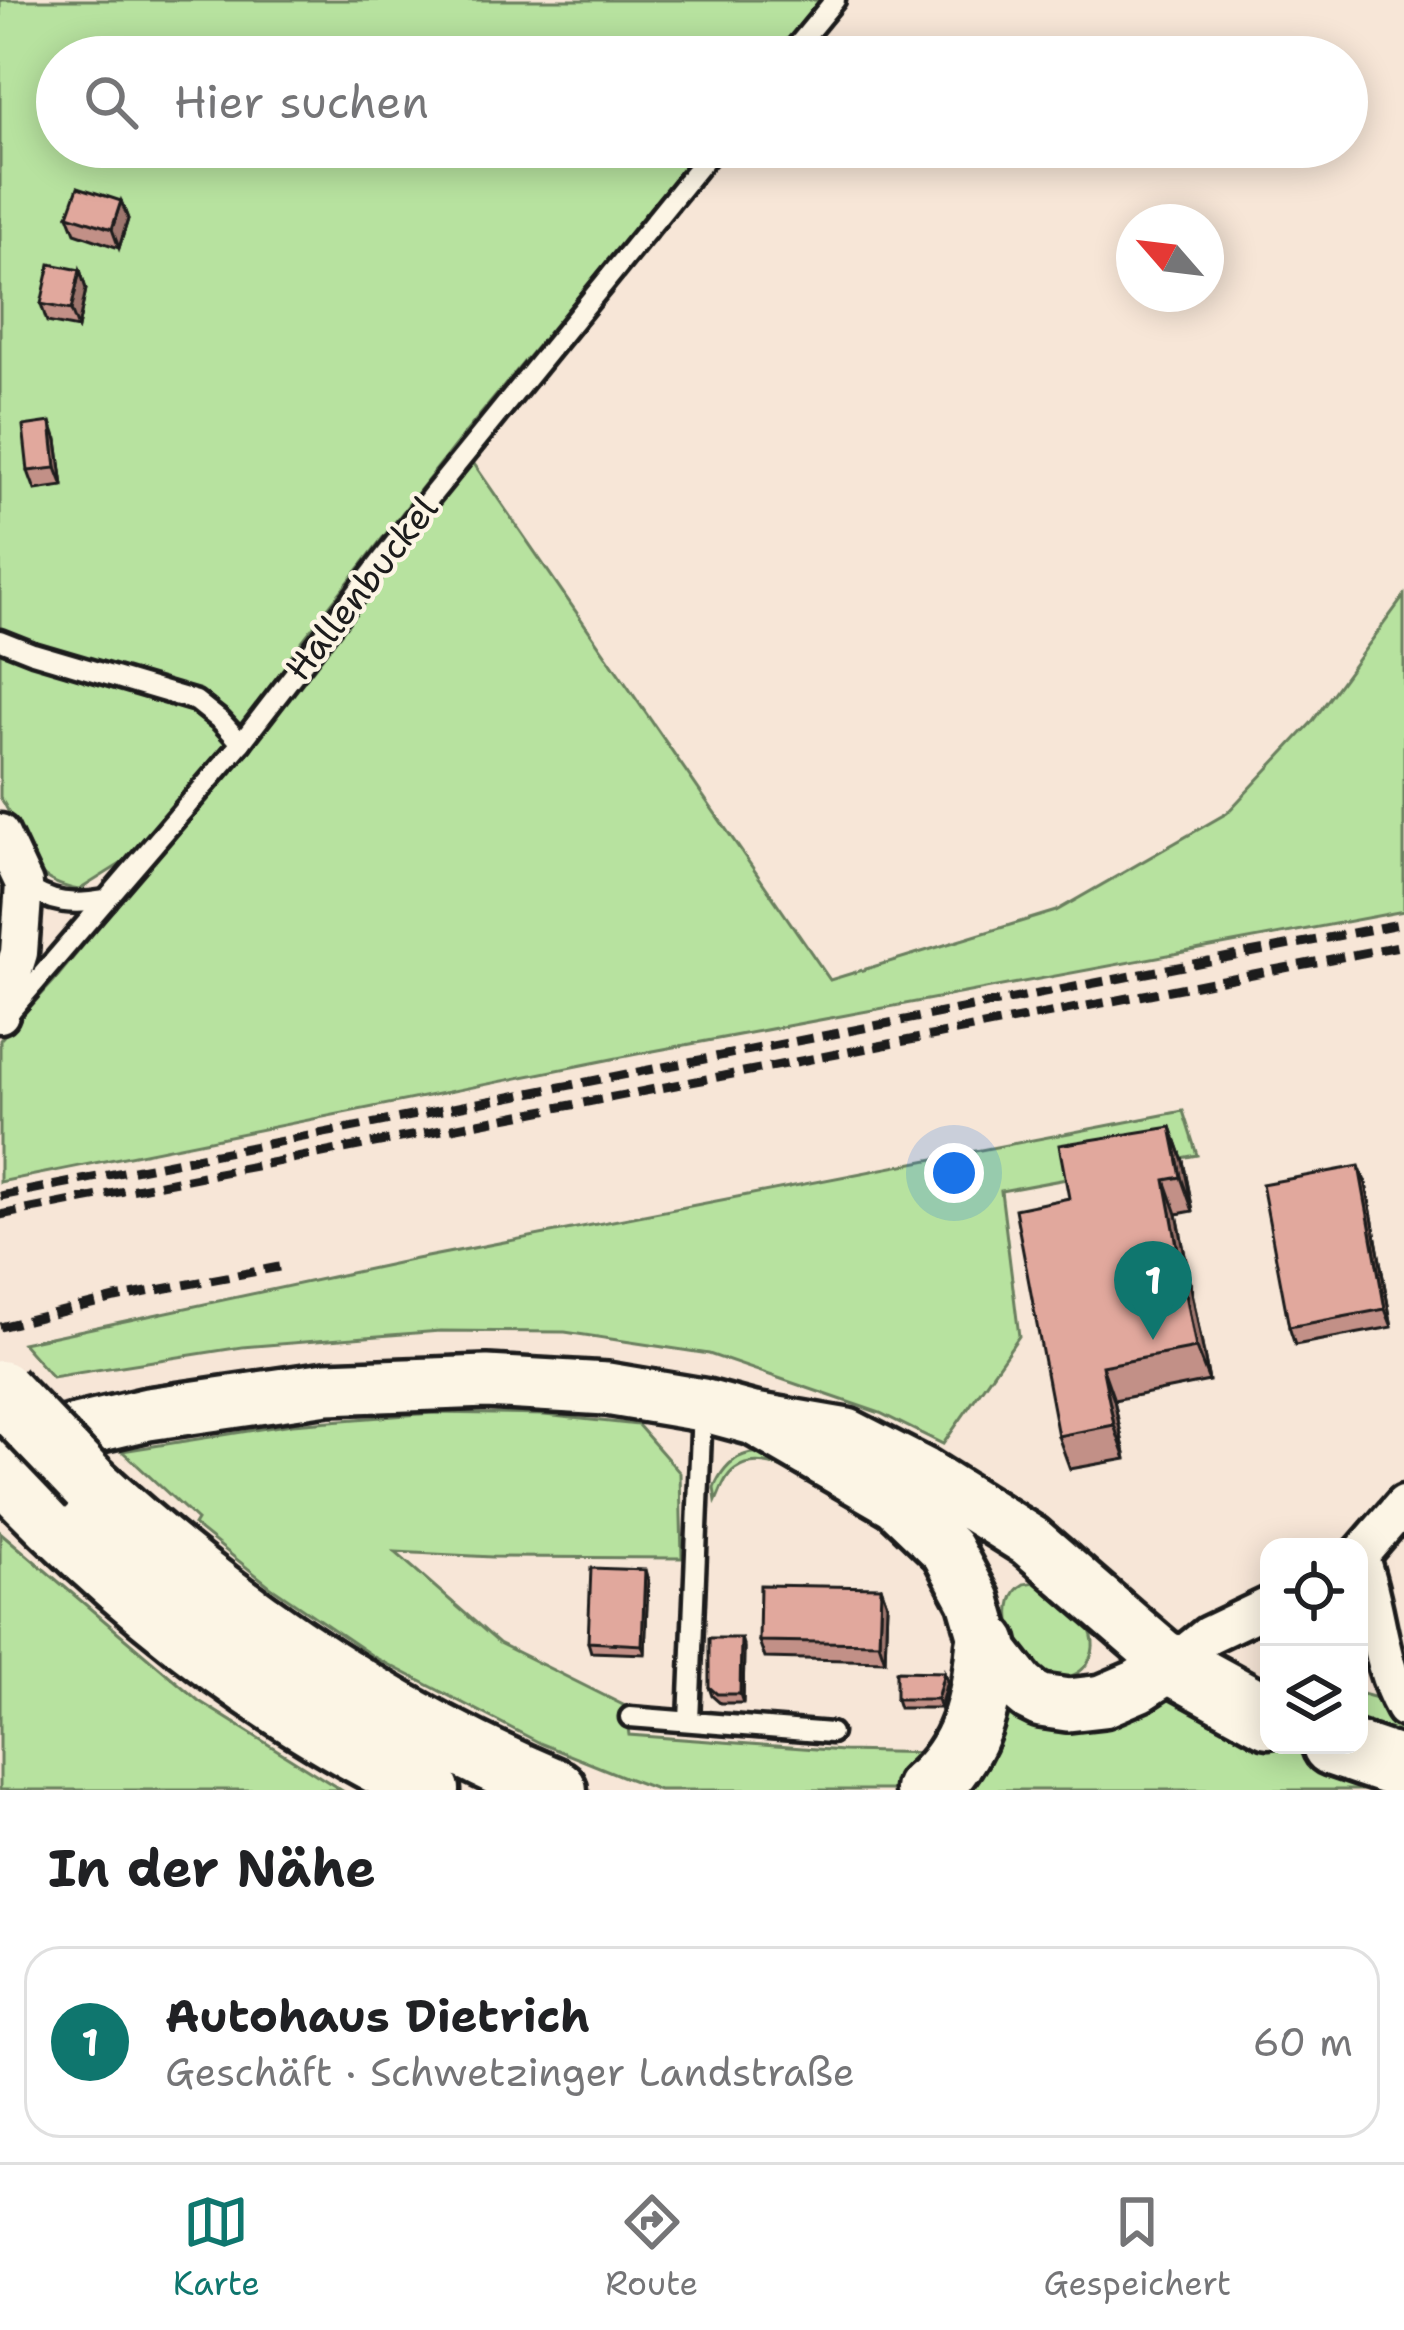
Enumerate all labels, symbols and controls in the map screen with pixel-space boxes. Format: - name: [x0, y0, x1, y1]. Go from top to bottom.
- search box: [36, 36, 1368, 168]
- icon: search: [78, 69, 144, 135]
- text: Hier suchen: [174, 72, 429, 132]
- north arrow: [1116, 204, 1224, 312]
- street label: Hallenbuckel: [274, 486, 449, 691]
- your location: [924, 1143, 984, 1203]
- pin: 1: [1114, 1241, 1192, 1340]
- map controls: [1260, 1538, 1368, 1754]
- button: locate: [1260, 1538, 1368, 1646]
- button: layers: [1260, 1646, 1368, 1754]
- text: In der Nähe: [48, 1834, 376, 1902]
- text: Autohaus Dietrich: [165, 1986, 590, 2046]
- text: 1: [81, 2016, 99, 2068]
- text: 60 m: [1253, 2016, 1353, 2068]
- text: Geschäft · Schwetzinger Landstraße: [165, 2046, 855, 2098]
- tab: Karte: [173, 2189, 260, 2306]
- tab: Route: [605, 2189, 698, 2306]
- tab: Gespeichert: [1044, 2189, 1231, 2306]

